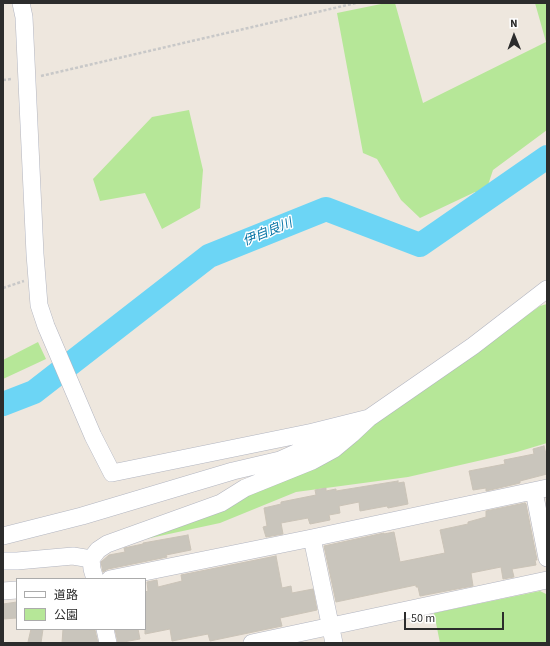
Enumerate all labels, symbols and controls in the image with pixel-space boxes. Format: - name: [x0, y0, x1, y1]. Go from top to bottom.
- north arrow: [494, 16, 534, 56]
- text: N: [510, 16, 518, 31]
- water label: 伊自良川: [241, 216, 295, 250]
- legend: [16, 578, 146, 630]
- text: 道路: [54, 587, 78, 604]
- scale bar: [406, 604, 506, 630]
- text: 公園: [54, 607, 78, 624]
- text: 50 m: [411, 610, 435, 627]

